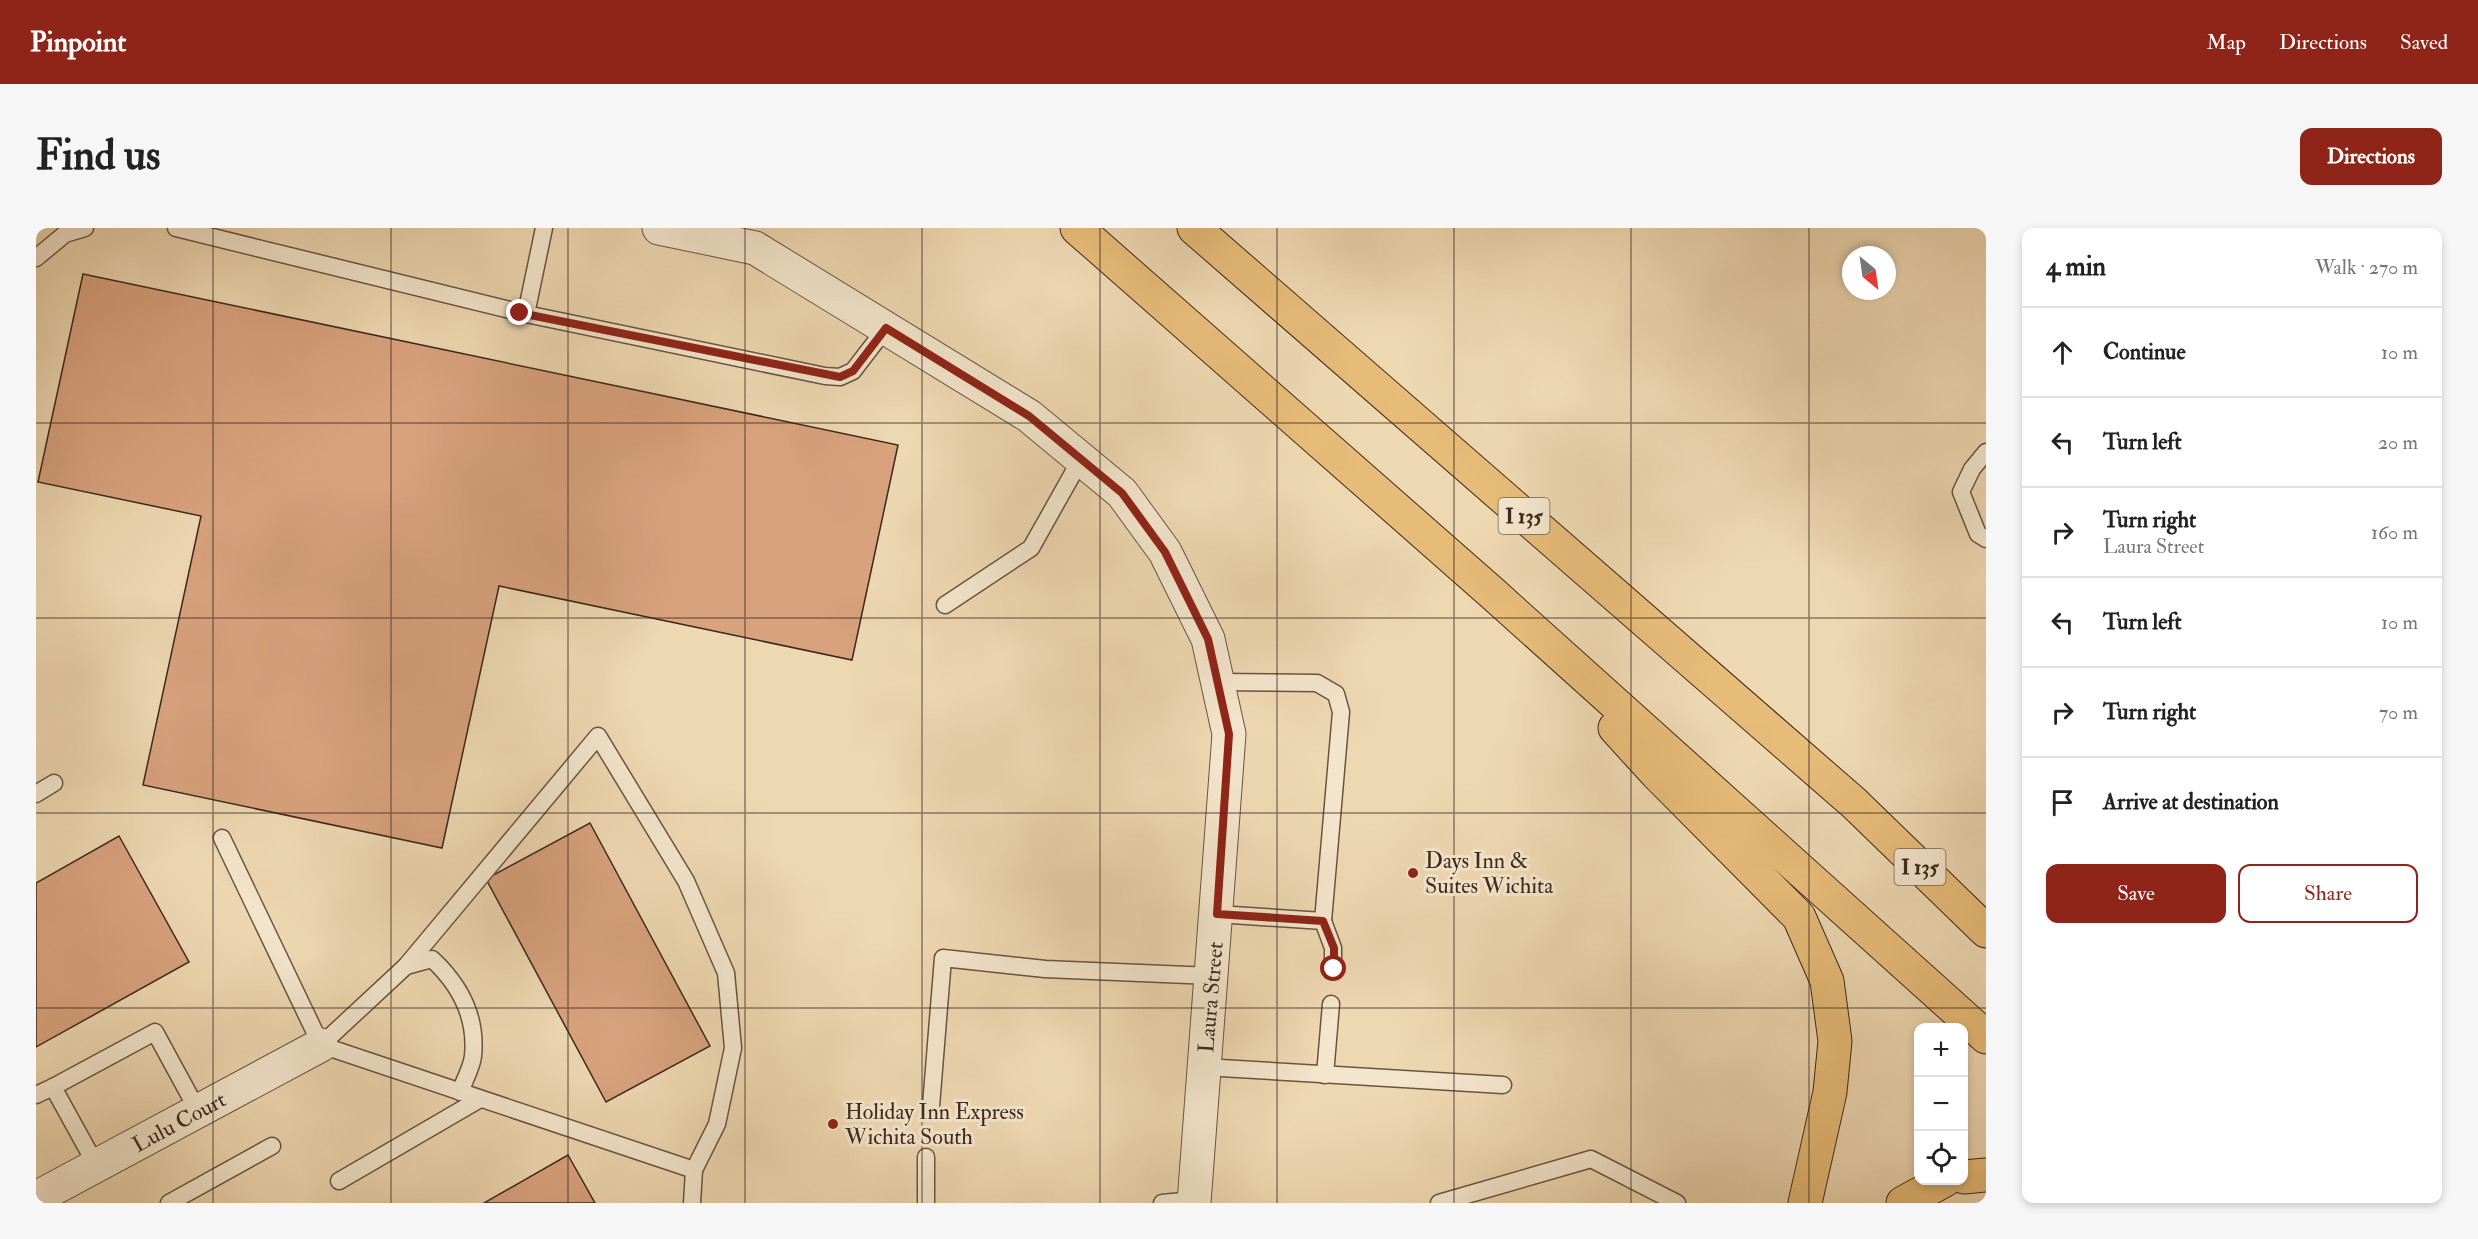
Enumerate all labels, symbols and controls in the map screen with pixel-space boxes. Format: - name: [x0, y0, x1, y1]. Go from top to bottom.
- text: Pinpoint: [30, 25, 126, 60]
- text: Map: [2206, 29, 2246, 56]
- text: Directions: [2279, 29, 2367, 56]
- text: Saved: [2400, 29, 2448, 56]
- button: Directions: [2300, 128, 2442, 185]
- text: Find us: [36, 130, 160, 182]
- north arrow: [1842, 246, 1896, 300]
- text: 4 min: [2046, 251, 2106, 283]
- text: Walk · 270 m: [2315, 255, 2418, 280]
- route end: [506, 299, 532, 325]
- icon: ahead: [2046, 336, 2079, 369]
- text: Continue: [2103, 338, 2186, 366]
- text: 10 m: [2381, 340, 2418, 365]
- icon: left: [2046, 426, 2079, 459]
- text: Turn left: [2103, 428, 2182, 456]
- text: 20 m: [2378, 430, 2418, 455]
- road number: I 135: [1498, 498, 1550, 534]
- text: Turn right: [2103, 506, 2196, 534]
- icon: right: [2046, 516, 2079, 549]
- text: 160 m: [2371, 520, 2418, 545]
- text: Laura Street: [2103, 534, 2204, 559]
- icon: left: [2046, 606, 2079, 639]
- text: Turn left: [2103, 608, 2182, 636]
- text: 10 m: [2381, 610, 2418, 635]
- icon: right: [2046, 696, 2079, 729]
- text: Turn right: [2103, 698, 2196, 726]
- text: 70 m: [2379, 700, 2418, 725]
- icon: arrive: [2046, 786, 2079, 819]
- text: Arrive at destination: [2103, 788, 2279, 816]
- place label: Days Inn & Suites Wichita: [1425, 847, 1554, 900]
- road number: I 135: [1894, 849, 1946, 885]
- button: Save: [2046, 864, 2226, 923]
- button: Share: [2238, 864, 2418, 923]
- marker: Days Inn & Suites Wichita: [1406, 866, 1420, 880]
- street label: Laura Street: [1192, 940, 1230, 1054]
- route start: [1320, 955, 1346, 981]
- map controls: [1914, 1023, 1968, 1185]
- button: +: [1914, 1023, 1968, 1077]
- button: −: [1914, 1077, 1968, 1131]
- street label: Lulu Court: [127, 1086, 231, 1159]
- place label: Holiday Inn Express Wichita South: [844, 1098, 1024, 1151]
- marker: Holiday Inn Express Wichita South: [826, 1117, 840, 1131]
- button: locate: [1914, 1131, 1968, 1185]

